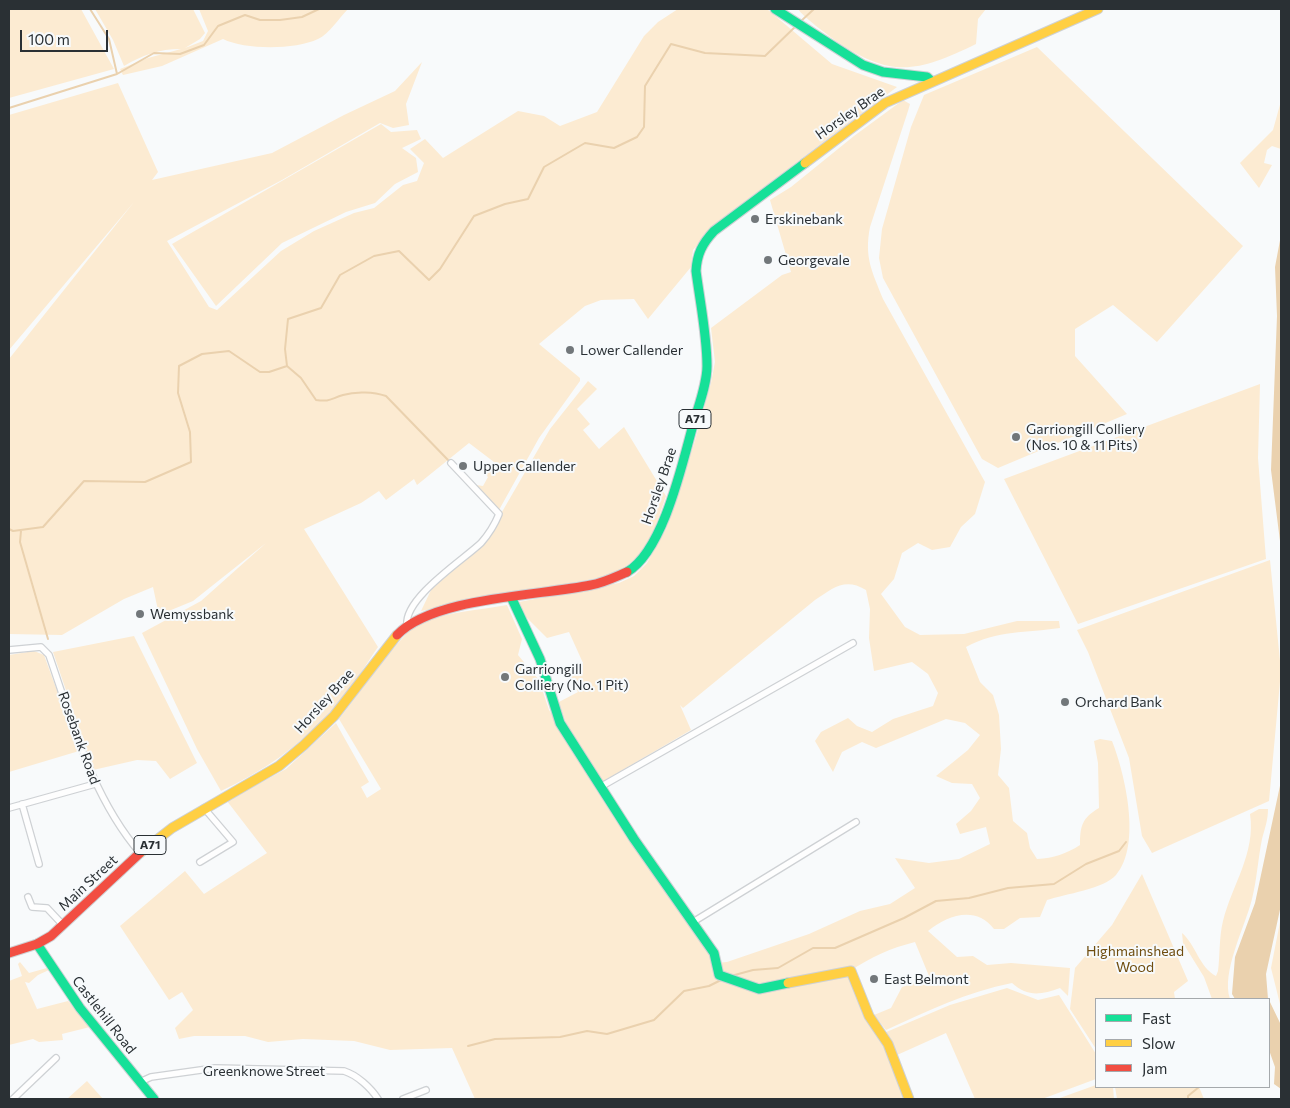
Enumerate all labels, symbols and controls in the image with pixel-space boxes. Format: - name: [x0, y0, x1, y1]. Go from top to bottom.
- scale bar: [22, 20, 110, 52]
- text: 100 m: [28, 30, 70, 48]
- street label: Horsley Brae: [812, 83, 888, 143]
- place label: Erskinebank: [765, 211, 843, 227]
- marker: Erskinebank: [749, 213, 761, 225]
- place label: Georgevale: [778, 252, 850, 268]
- marker: Georgevale: [762, 254, 774, 266]
- place label: Lower Callender: [580, 342, 683, 358]
- marker: Lower Callender: [564, 344, 576, 356]
- road number: A71: [679, 409, 711, 428]
- place label: Garriongill Colliery (Nos. 10 & 11 Pits): [1026, 421, 1145, 454]
- marker: Garriongill Colliery (Nos. 10 & 11 Pits): [1010, 431, 1022, 443]
- street label: Horsley Brae: [638, 445, 680, 527]
- place label: Upper Callender: [473, 458, 576, 474]
- marker: Upper Callender: [457, 460, 469, 472]
- place label: Wemyssbank: [150, 606, 234, 622]
- marker: Wemyssbank: [134, 608, 146, 620]
- place label: Garriongill Colliery (No. 1 Pit): [515, 661, 629, 694]
- street label: Horsley Brae: [291, 665, 357, 737]
- marker: Garriongill Colliery (No. 1 Pit): [499, 671, 511, 683]
- street label: Rosebank Road: [54, 689, 104, 787]
- place label: Orchard Bank: [1075, 694, 1162, 710]
- marker: Orchard Bank: [1059, 696, 1071, 708]
- road number: A71: [134, 836, 166, 854]
- street label: Main Street: [55, 851, 121, 915]
- park label: Highmainshead Wood: [1086, 943, 1184, 976]
- place label: East Belmont: [884, 971, 969, 987]
- street label: Castlehill Road: [68, 973, 140, 1057]
- marker: East Belmont: [868, 973, 880, 985]
- legend: [1095, 998, 1270, 1088]
- text: Fast: [1142, 1009, 1171, 1027]
- text: Slow: [1142, 1034, 1175, 1052]
- text: Jam: [1142, 1059, 1167, 1077]
- street label: Greenknowe Street: [203, 1063, 325, 1079]

